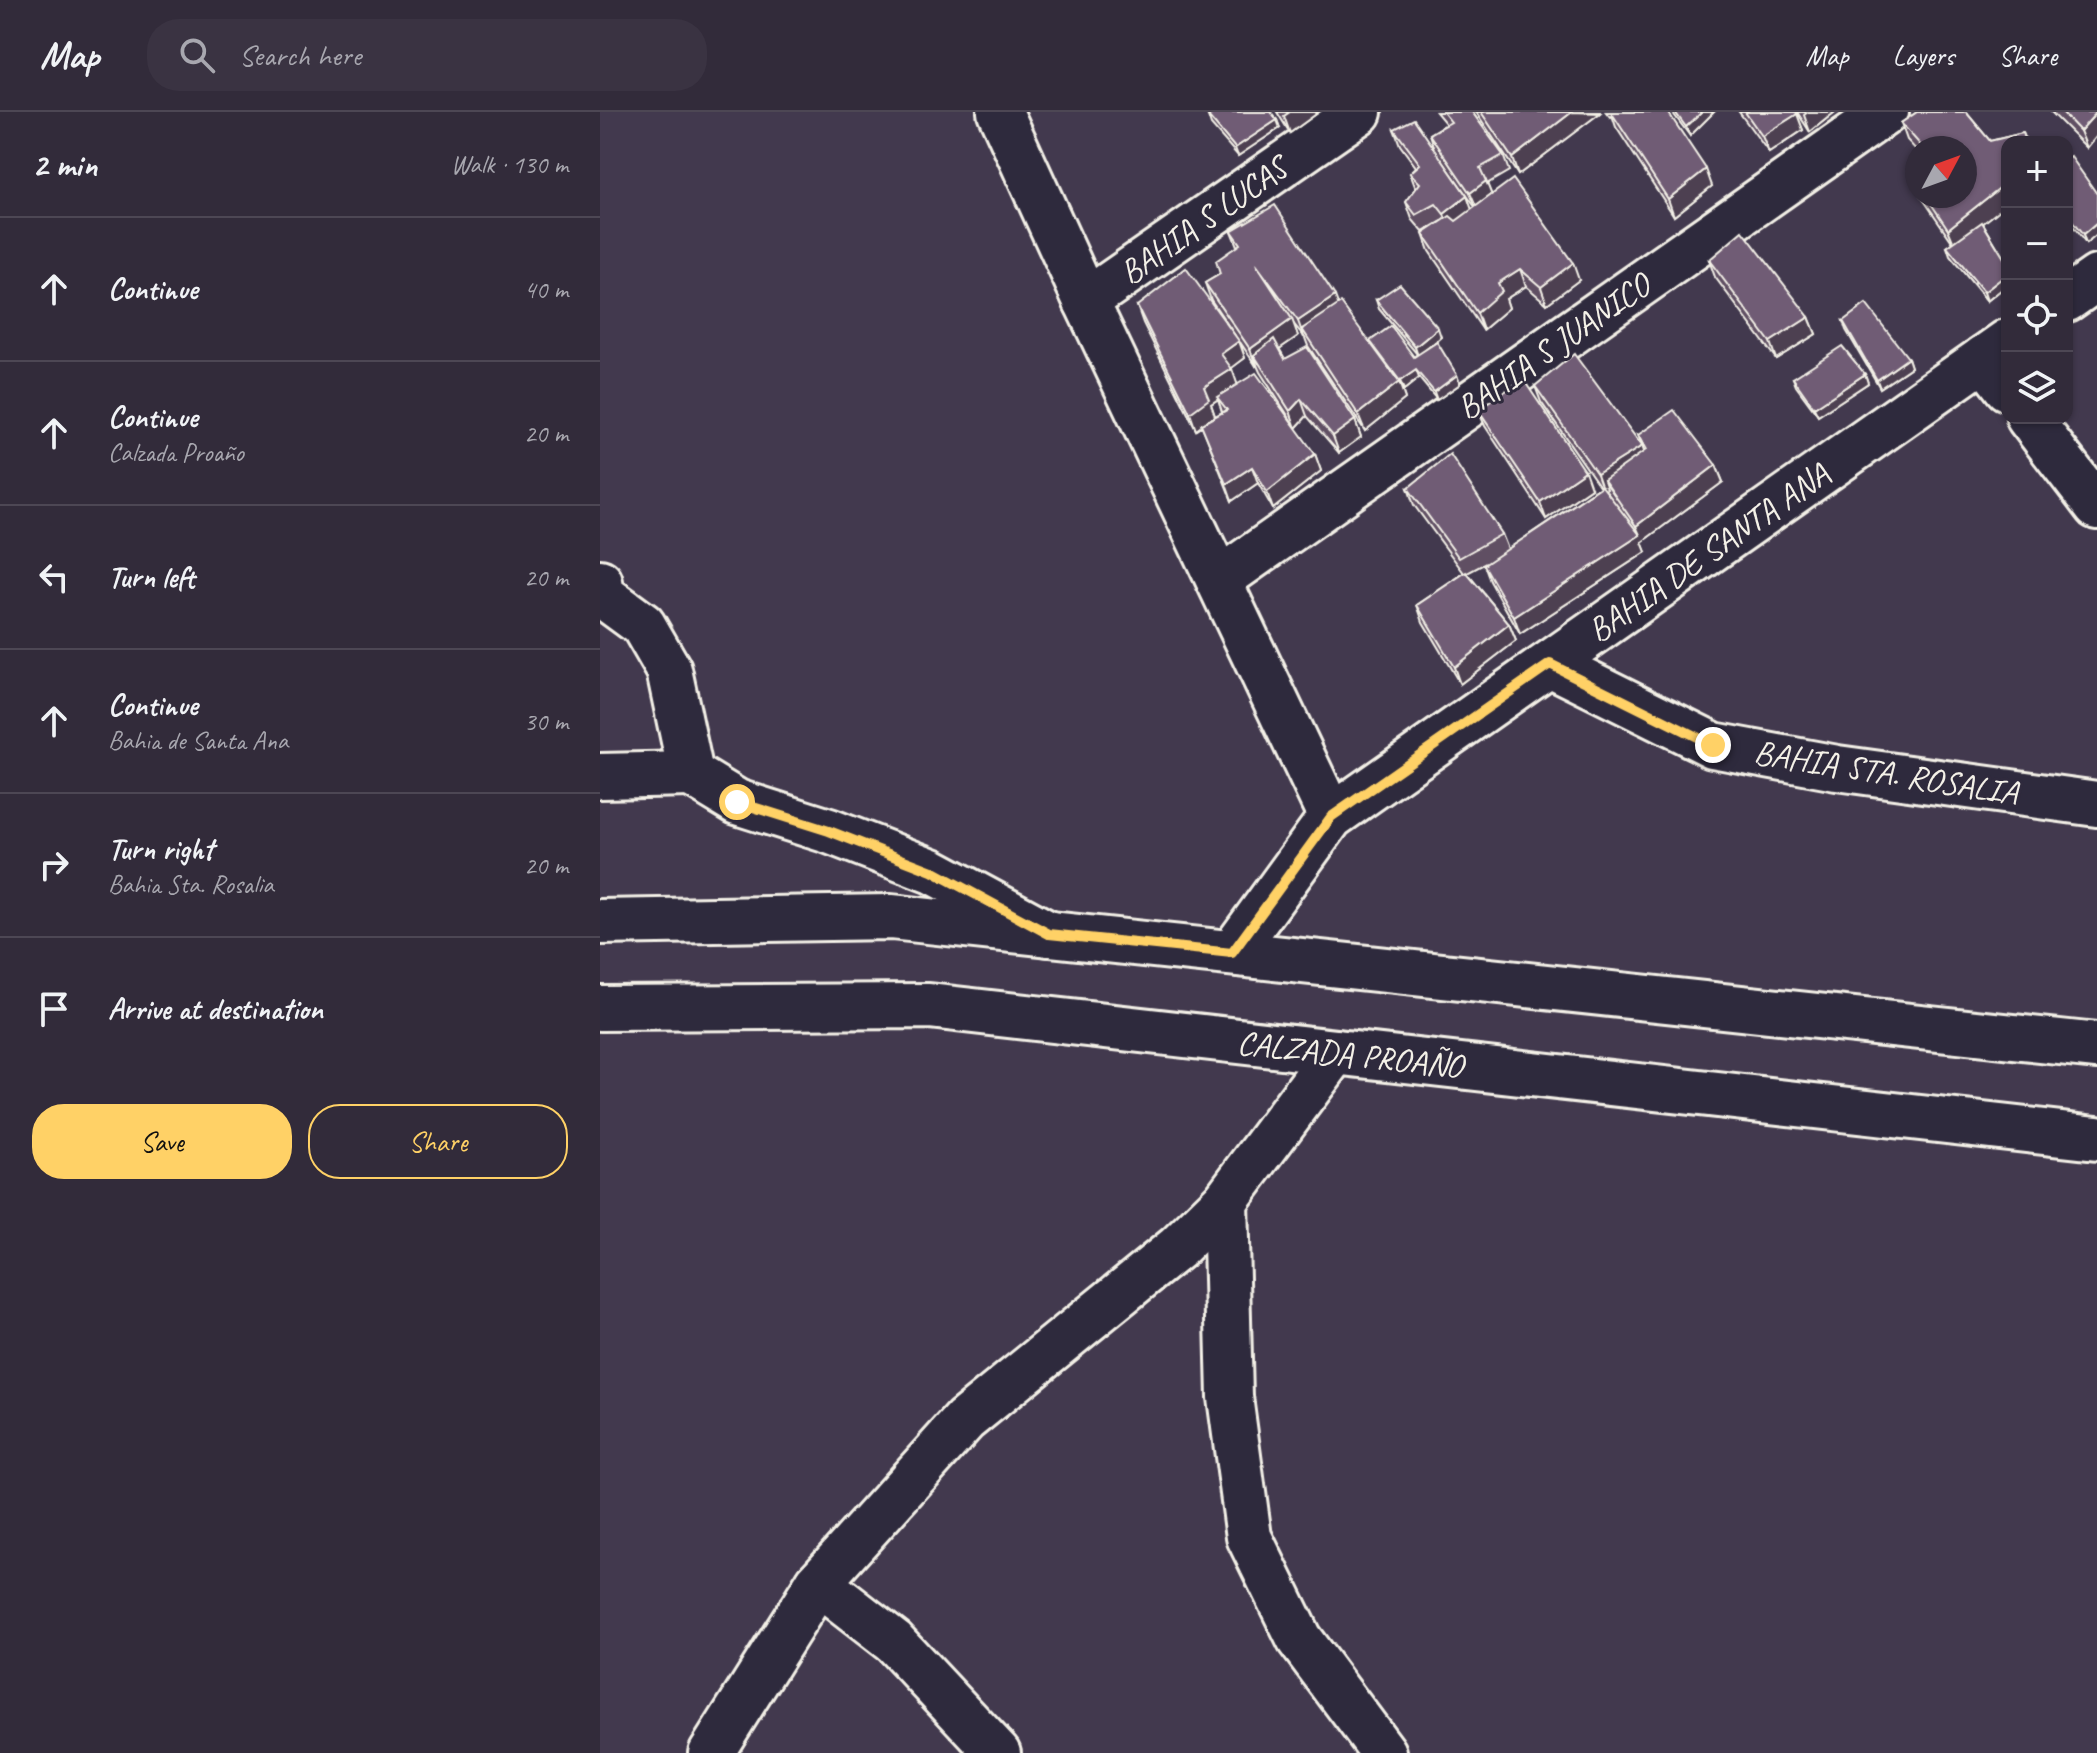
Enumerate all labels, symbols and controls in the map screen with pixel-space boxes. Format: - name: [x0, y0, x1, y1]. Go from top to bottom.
- search box: [147, 19, 707, 91]
- text: Map: [40, 32, 99, 79]
- icon: search: [175, 33, 219, 77]
- text: Search here: [239, 36, 361, 74]
- text: Map: [1806, 38, 1849, 73]
- text: Layers: [1893, 38, 1954, 73]
- text: Share: [1998, 38, 2057, 73]
- north arrow: [1905, 136, 1977, 208]
- map controls: [2001, 136, 2073, 424]
- button: +: [2001, 136, 2073, 208]
- text: 2 min: [32, 143, 97, 186]
- street label: BAHIA S LUCAS: [1111, 144, 1299, 294]
- text: Walk · 130 m: [451, 148, 568, 181]
- button: −: [2001, 208, 2073, 280]
- street label: BAHIA S JUANICO: [1448, 261, 1661, 429]
- icon: ahead: [32, 267, 76, 311]
- text: Continue: [108, 270, 198, 308]
- text: 40 m: [524, 273, 568, 306]
- button: locate: [2001, 280, 2073, 352]
- button: layers: [2001, 352, 2073, 424]
- text: Continue: [108, 398, 198, 436]
- icon: ahead: [32, 411, 76, 455]
- text: 20 m: [524, 417, 568, 450]
- text: Calzada Proaño: [108, 436, 244, 469]
- street label: BAHIA DE SANTA ANA: [1579, 452, 1838, 651]
- icon: left: [32, 555, 76, 599]
- text: Turn left: [108, 558, 195, 596]
- text: 20 m: [524, 561, 568, 594]
- text: Continue: [108, 686, 198, 724]
- icon: ahead: [32, 699, 76, 743]
- text: 30 m: [524, 705, 568, 738]
- text: Bahia de Santa Ana: [108, 724, 288, 757]
- route end: [1695, 727, 1731, 763]
- street label: BAHIA STA. ROSALIA: [1751, 730, 2023, 814]
- route start: [719, 784, 755, 820]
- text: Turn right: [108, 830, 213, 868]
- icon: right: [32, 843, 76, 887]
- text: 20 m: [524, 849, 568, 882]
- text: Bahia Sta. Rosalia: [108, 868, 274, 901]
- icon: arrive: [32, 987, 76, 1031]
- text: Arrive at destination: [108, 990, 323, 1028]
- street label: CALZADA PROAÑO: [1235, 1021, 1469, 1088]
- button: Save: [32, 1104, 292, 1179]
- button: Share: [308, 1104, 568, 1179]

